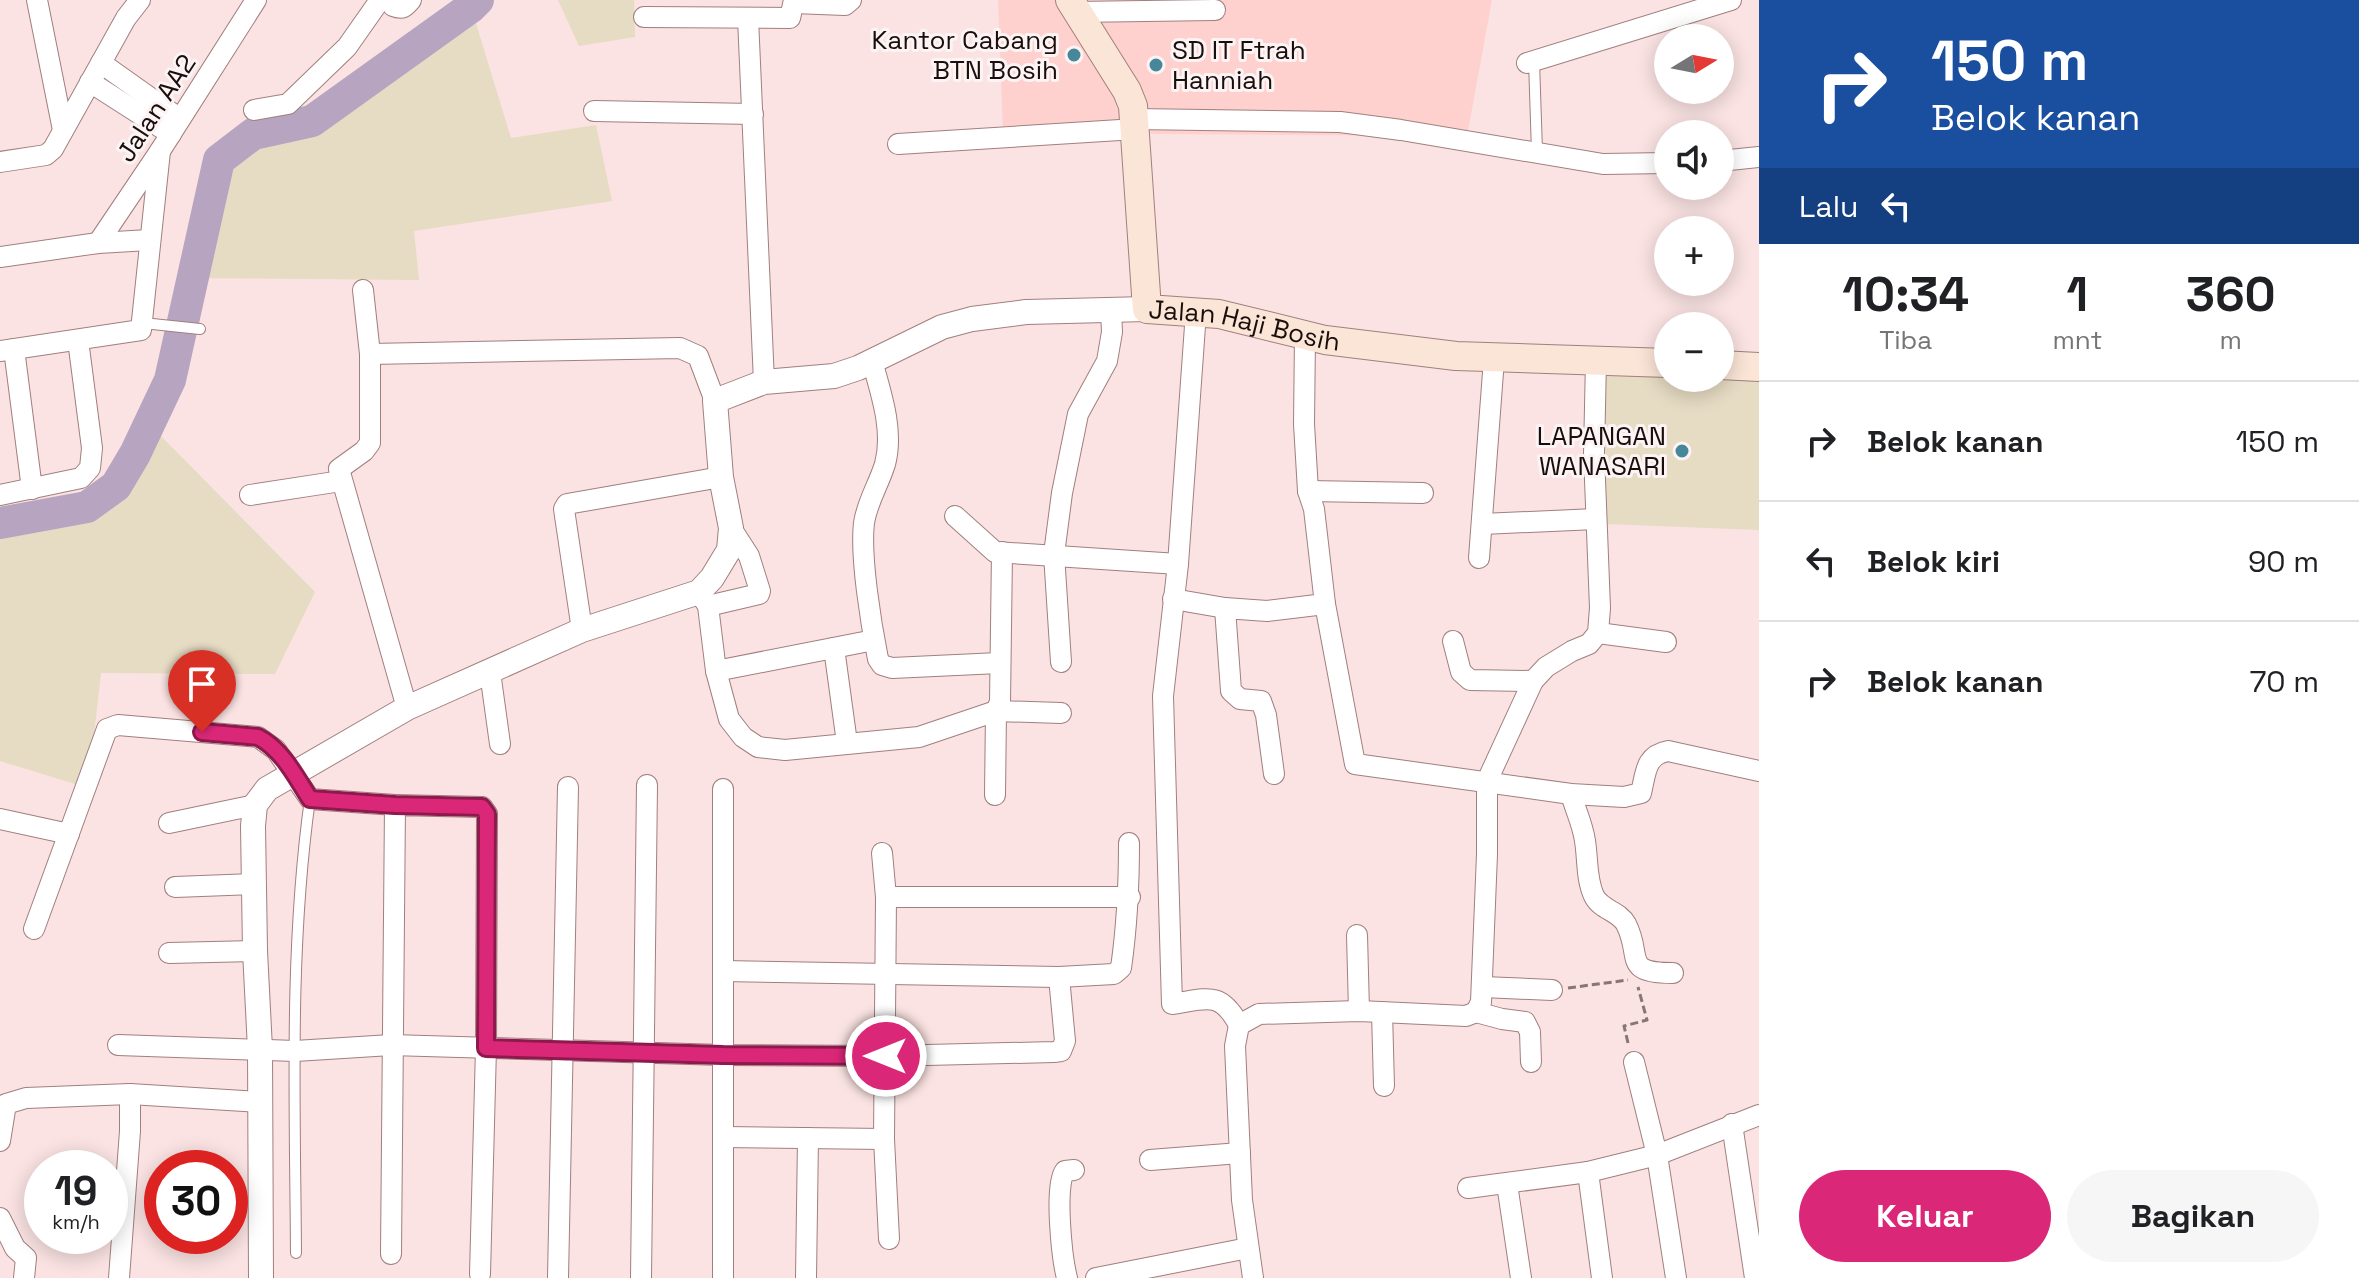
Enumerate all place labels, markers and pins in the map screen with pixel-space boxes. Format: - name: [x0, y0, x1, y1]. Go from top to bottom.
- place label: Kantor Cabang BTN Bosih: [872, 23, 1058, 87]
- place label: SD IT Ftrah Hanniah: [1172, 33, 1306, 97]
- marker: Kantor Cabang BTN Bosih: [1065, 46, 1083, 64]
- marker: SD IT Ftrah Hanniah: [1147, 56, 1165, 74]
- place label: LAPANGAN WANASARI: [1537, 419, 1666, 483]
- marker: LAPANGAN WANASARI: [1673, 442, 1691, 460]
- pin: [168, 650, 236, 732]

